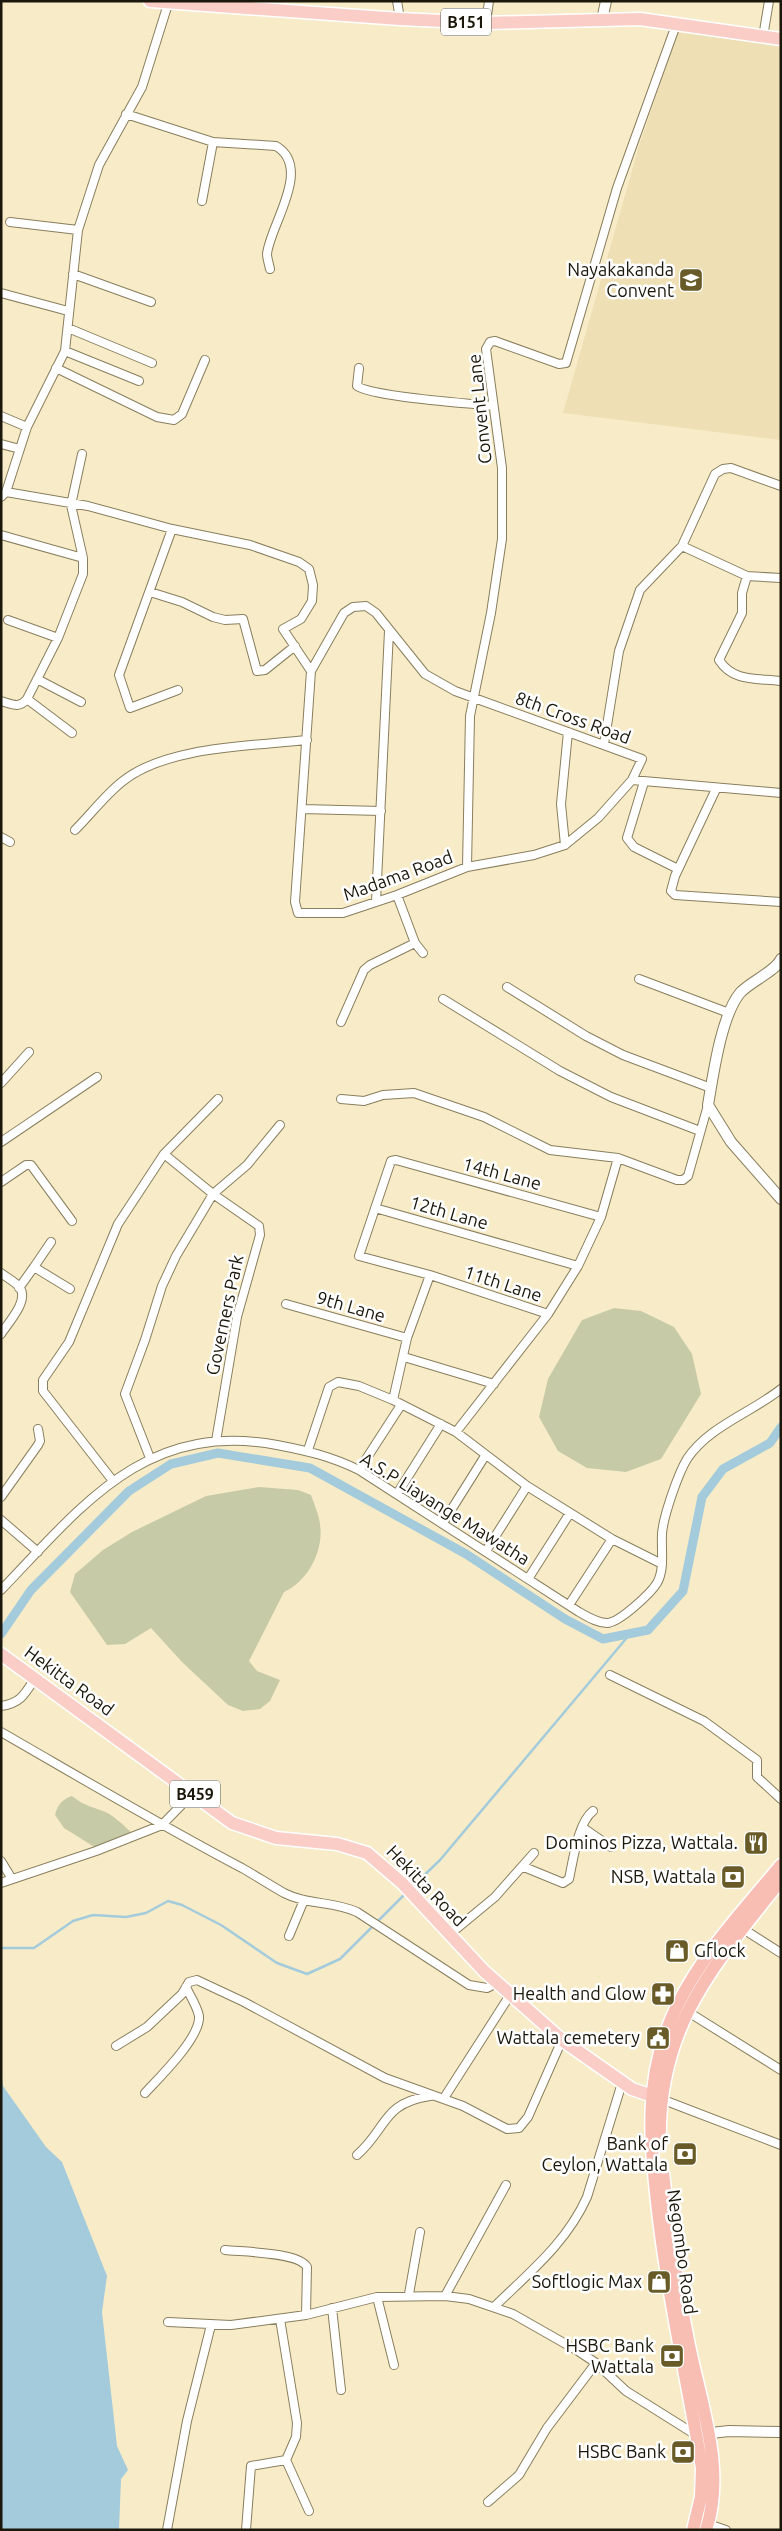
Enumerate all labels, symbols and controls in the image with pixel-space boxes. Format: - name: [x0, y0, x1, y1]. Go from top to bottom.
- road number: B151: [441, 8, 491, 36]
- place label: Nayakakanda Convent: [567, 259, 674, 300]
- school or university icon: Nayakakanda Convent: [678, 267, 704, 293]
- street label: Convent Lane: [463, 353, 495, 465]
- street label: 8th Cross Road: [513, 687, 634, 747]
- street label: Madama Road: [340, 846, 455, 904]
- street label: 14th Lane: [461, 1153, 544, 1193]
- street label: 12th Lane: [408, 1191, 491, 1233]
- street label: Governers Park: [201, 1253, 247, 1377]
- street label: 11th Lane: [462, 1261, 545, 1305]
- street label: 9th Lane: [315, 1287, 388, 1325]
- street label: A.S.P Liayange Mawatha: [357, 1448, 534, 1569]
- street label: Hekitta Road: [21, 1641, 118, 1719]
- road number: B459: [170, 1780, 220, 1808]
- restaurant icon: Dominos Pizza, Wattala.: [743, 1830, 769, 1856]
- place label: Dominos Pizza, Wattala.: [545, 1832, 738, 1852]
- street label: Hekitta Road: [383, 1841, 470, 1930]
- bank icon: NSB, Wattala: [720, 1864, 746, 1890]
- place label: NSB, Wattala: [611, 1866, 716, 1886]
- shop icon: Gflock: [664, 1938, 690, 1964]
- place label: Gflock: [694, 1940, 746, 1960]
- pharmacy icon: Health and Glow: [650, 1981, 676, 2007]
- place label: Health and Glow: [513, 1983, 646, 2003]
- public building icon: Wattala cemetery: [645, 2025, 671, 2051]
- place label: Wattala cemetery: [496, 2027, 640, 2047]
- place label: Bank of Ceylon, Wattala: [541, 2133, 668, 2174]
- bank icon: Bank of Ceylon, Wattala: [672, 2141, 698, 2167]
- street label: Negombo Road: [664, 2188, 702, 2316]
- shop icon: Softlogic Max: [646, 2269, 672, 2295]
- place label: Softlogic Max: [532, 2271, 642, 2291]
- place label: HSBC Bank Wattala: [565, 2335, 654, 2376]
- bank icon: HSBC Bank Wattala: [659, 2343, 685, 2369]
- bank icon: HSBC Bank: [670, 2439, 696, 2465]
- place label: HSBC Bank: [577, 2441, 666, 2461]

